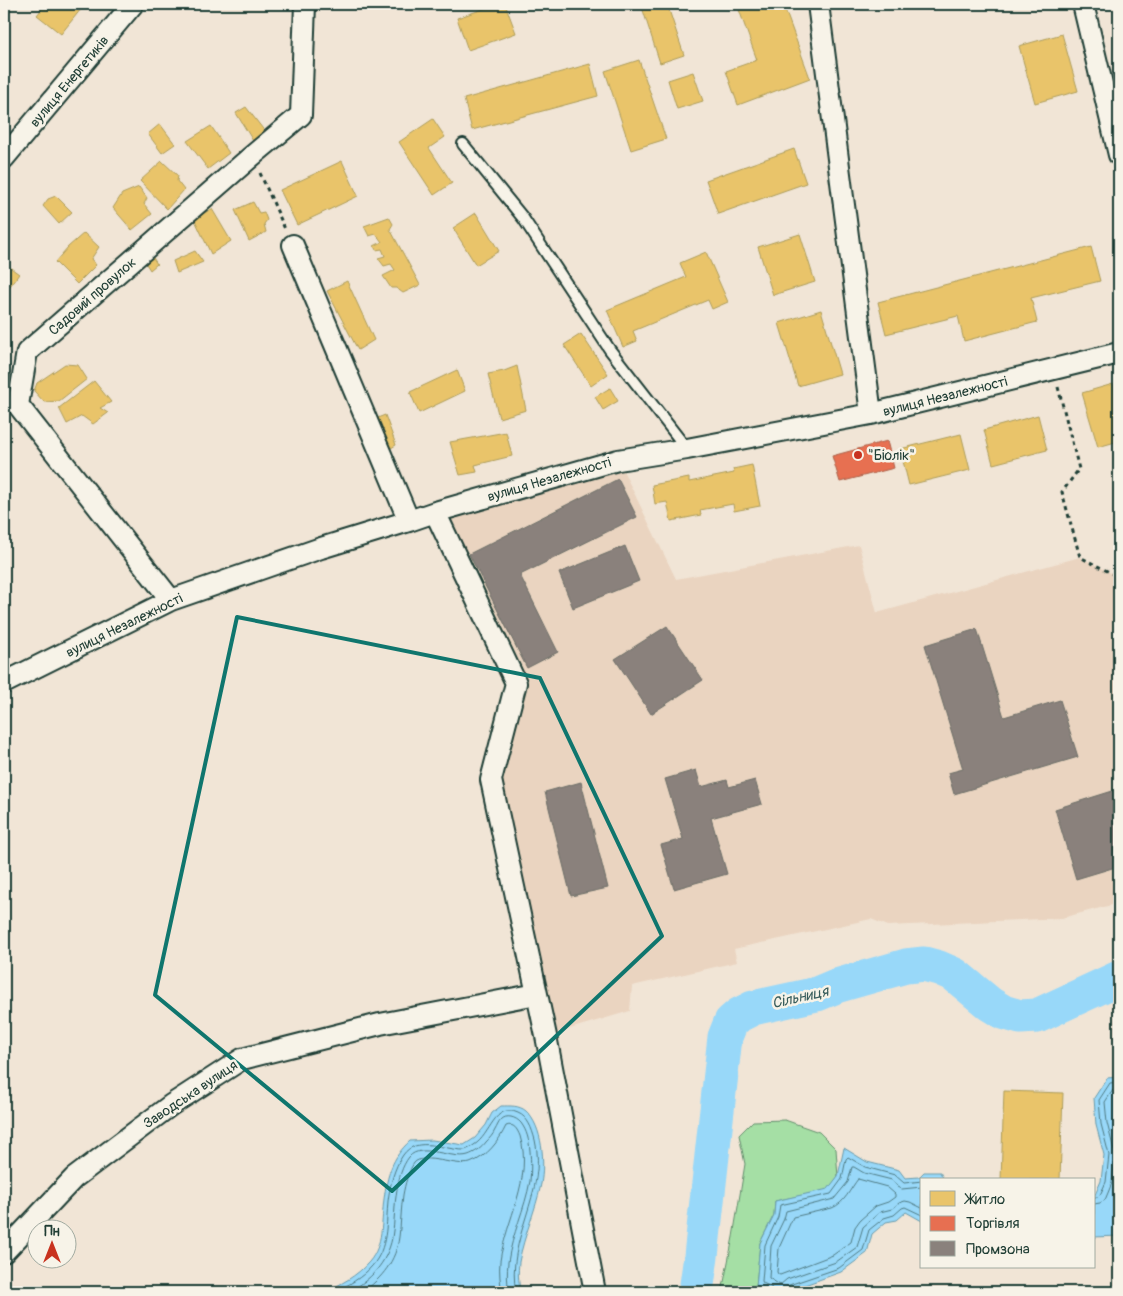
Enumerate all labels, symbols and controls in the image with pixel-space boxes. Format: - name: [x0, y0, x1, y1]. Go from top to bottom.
- street label: вулиця Енергетиків: [26, 32, 113, 131]
- street label: Садовий провулок: [45, 254, 139, 339]
- street label: вулиця Незалежності: [881, 373, 1010, 420]
- place label: "Біолік": [868, 447, 915, 464]
- marker: "Біолік": [852, 449, 864, 461]
- street label: вулиця Незалежності: [485, 454, 613, 505]
- street label: вулиця Незалежності: [63, 590, 186, 661]
- water label: Сільниця: [770, 981, 832, 1013]
- street label: Заводська вулиця: [140, 1057, 241, 1132]
- legend: [920, 1178, 1096, 1268]
- text: Житло: [964, 1190, 1005, 1209]
- text: Торгівля: [966, 1214, 1020, 1233]
- north arrow: [28, 1218, 78, 1268]
- text: Пн: [44, 1223, 60, 1240]
- text: Промзона: [966, 1240, 1030, 1259]

